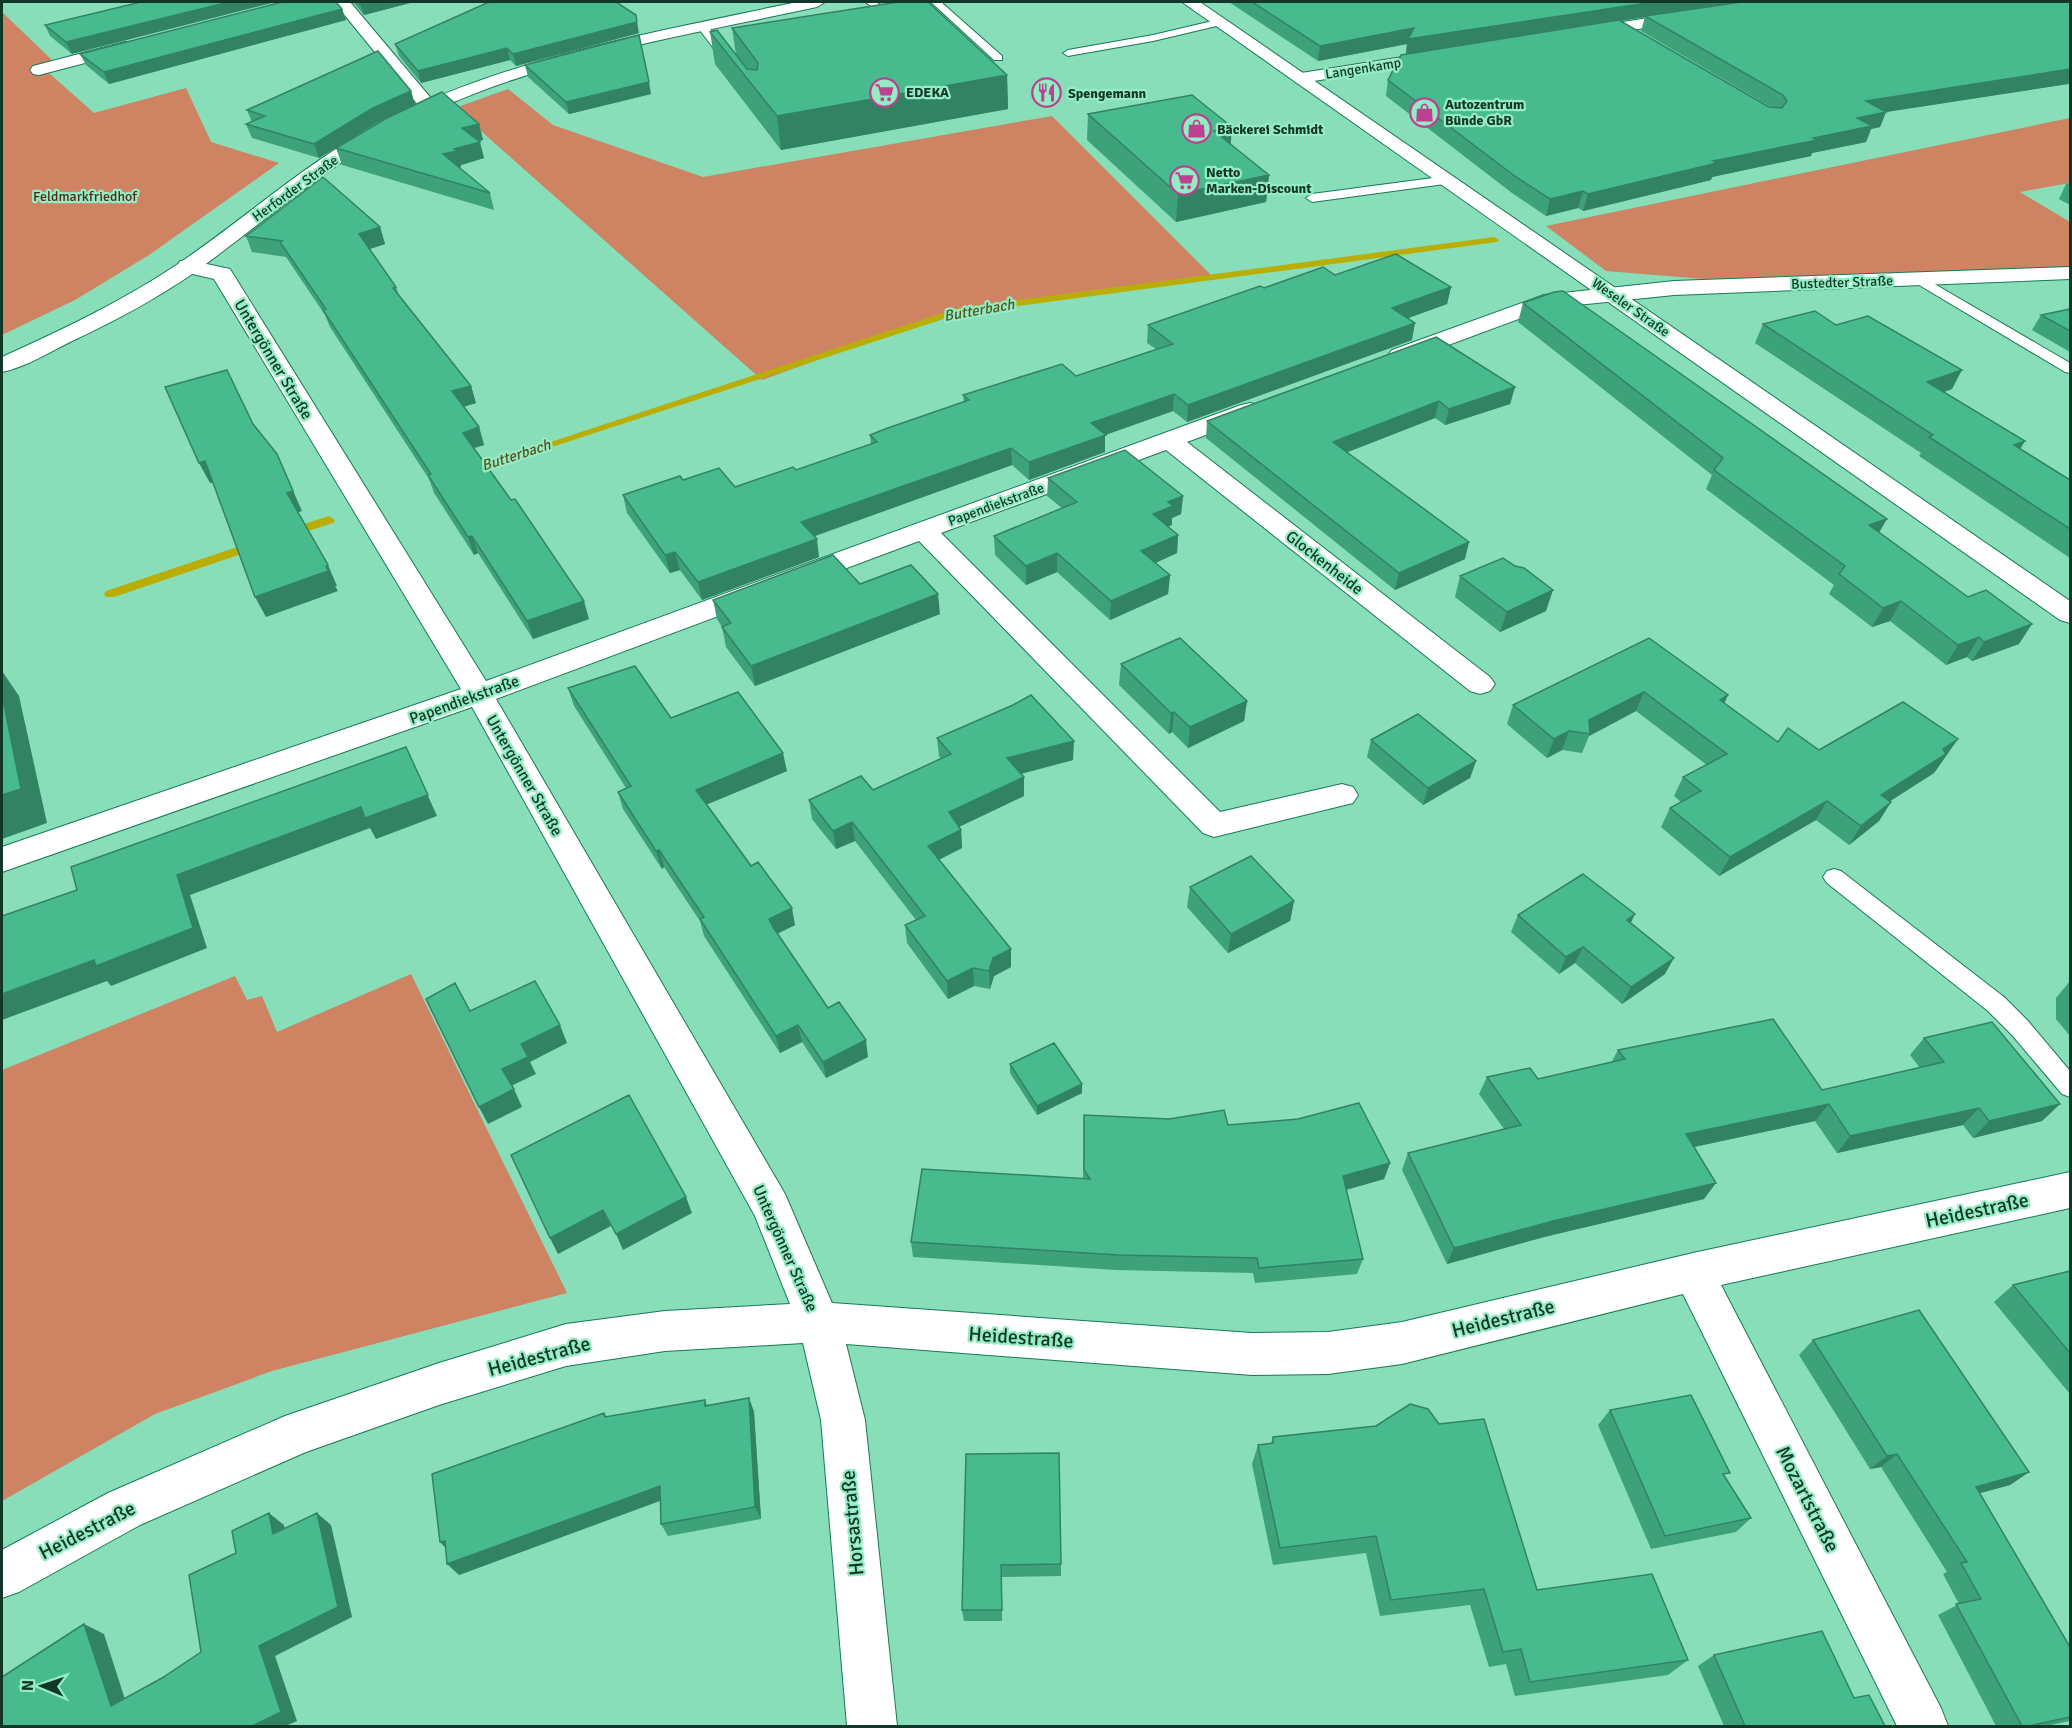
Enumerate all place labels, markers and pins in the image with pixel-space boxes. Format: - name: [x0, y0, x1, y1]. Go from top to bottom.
- supermarket icon: EDEKA: [869, 76, 901, 108]
- restaurant icon: Spengemann: [1031, 77, 1063, 109]
- place label: EDEKA: [906, 84, 949, 101]
- place label: Spengemann: [1068, 85, 1147, 102]
- shop icon: Autozentrum Bünde GbR: [1408, 96, 1440, 128]
- place label: Autozentrum Bünde GbR: [1445, 96, 1524, 129]
- shop icon: Bäckerei Schmidt: [1180, 113, 1212, 145]
- place label: Bäckerei Schmidt: [1217, 121, 1324, 138]
- supermarket icon: Netto Marken-Discount: [1169, 164, 1201, 196]
- place label: Netto Marken-Discount: [1206, 164, 1312, 197]

